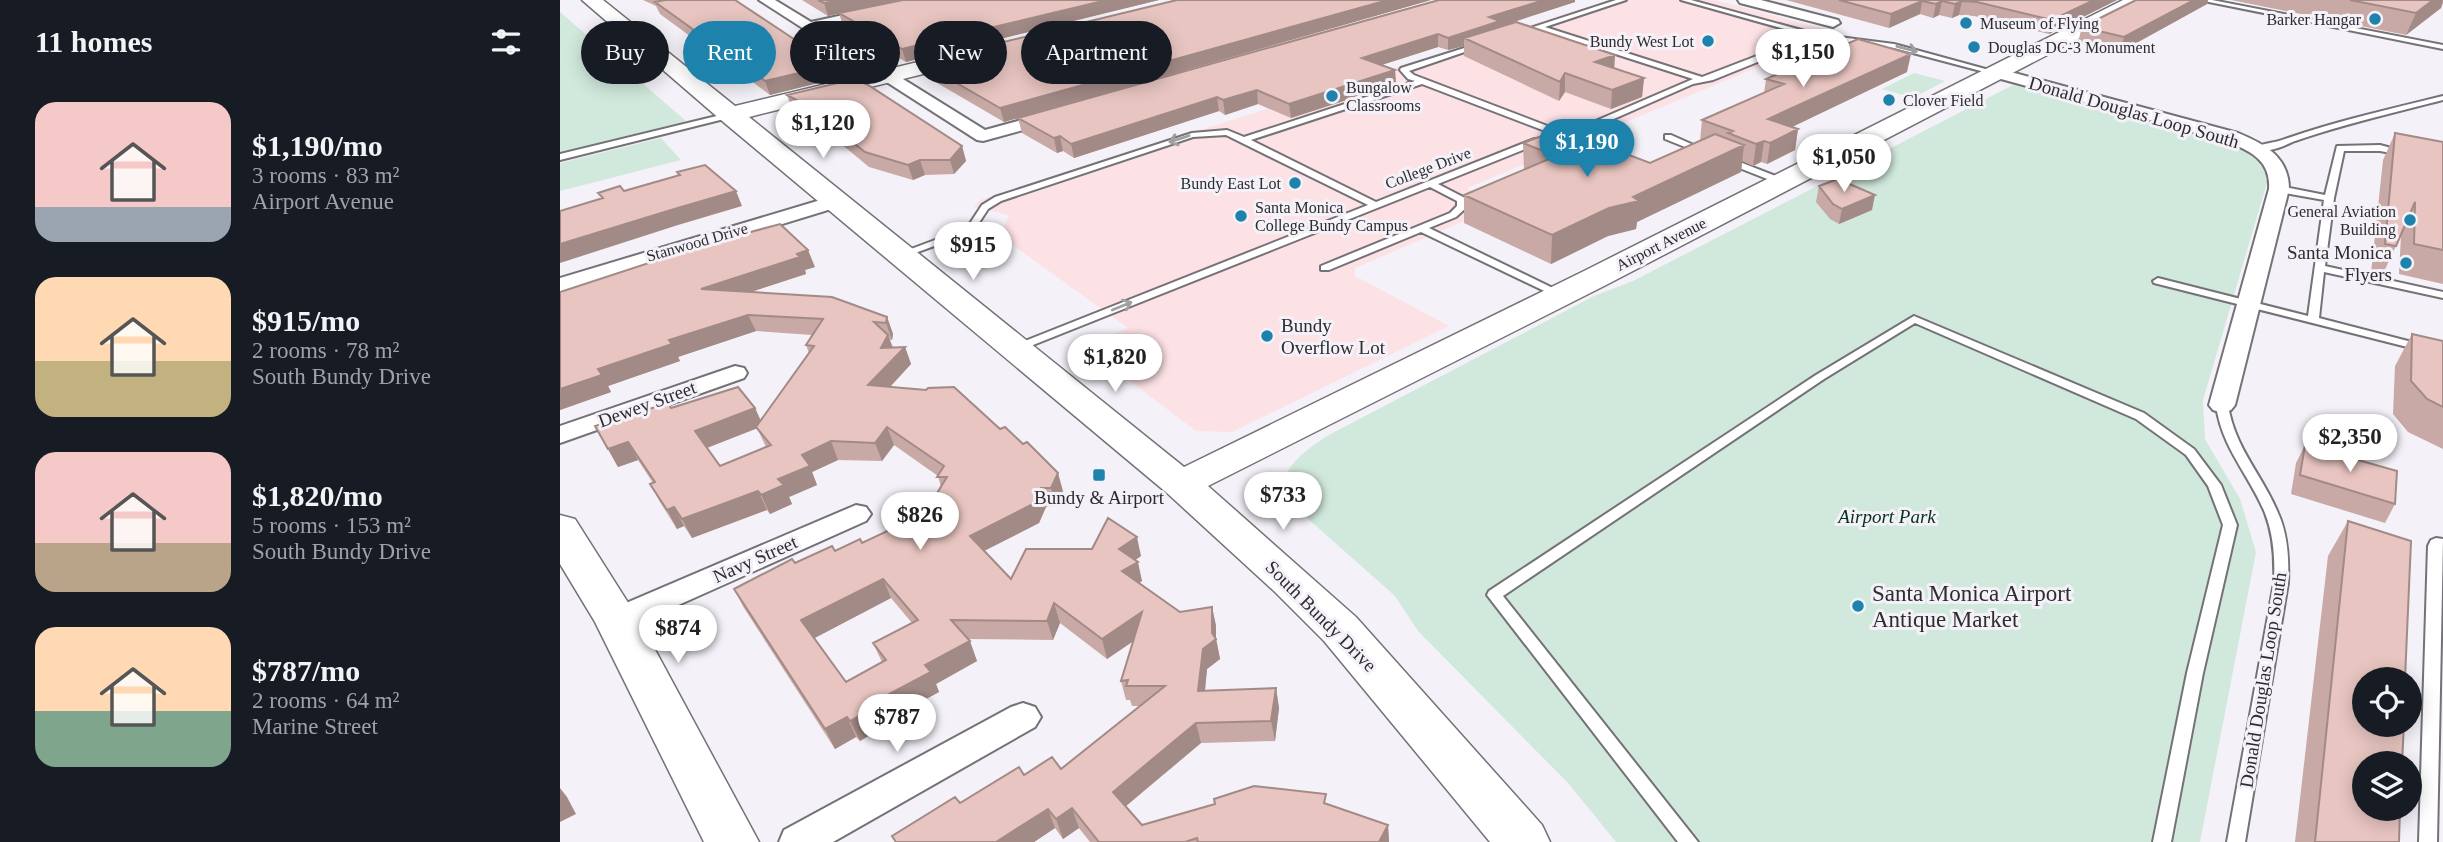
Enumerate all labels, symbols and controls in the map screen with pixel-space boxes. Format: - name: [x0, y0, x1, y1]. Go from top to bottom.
- place label: Barker Hangar: [2266, 11, 2362, 29]
- marker: Barker Hangar: [2367, 11, 2383, 27]
- marker: Museum of Flying: [1958, 15, 1974, 31]
- place label: Museum of Flying: [1980, 15, 2099, 33]
- chip: Buy: [581, 21, 669, 84]
- chip: Rent: [683, 21, 776, 84]
- chip: Filters: [790, 21, 900, 84]
- chip: New: [914, 21, 1007, 84]
- chip: Apartment: [1021, 21, 1172, 84]
- icon: filters: [487, 23, 525, 61]
- text: 11 homes: [35, 25, 153, 58]
- pin: $1,150: [1746, 29, 1860, 89]
- place label: Bundy West Lot: [1590, 33, 1695, 51]
- marker: Bundy West Lot: [1700, 33, 1716, 49]
- text: $1,150: [1771, 39, 1835, 64]
- marker: Douglas DC-3 Monument: [1966, 39, 1982, 55]
- place label: Douglas DC-3 Monument: [1988, 39, 2156, 57]
- one-way arrow: [1896, 43, 1918, 56]
- street label: Donald Douglas Loop South: [2026, 72, 2242, 152]
- place label: Bungalow Classrooms: [1346, 79, 1421, 114]
- marker: Bungalow Classrooms: [1324, 88, 1340, 104]
- marker: Clover Field: [1881, 92, 1897, 108]
- place label: Clover Field: [1903, 92, 1983, 109]
- pin: $1,120: [766, 100, 880, 160]
- text: $1,120: [791, 110, 855, 135]
- pin: $1,190: [1530, 120, 1644, 179]
- text: $1,190/mo: [252, 129, 383, 162]
- text: $1,190: [1555, 129, 1619, 154]
- icon: home: [91, 130, 175, 214]
- one-way arrow: [1168, 134, 1190, 146]
- pin: $1,050: [1787, 134, 1901, 194]
- street label: College Drive: [1383, 144, 1474, 193]
- text: $1,050: [1812, 144, 1876, 169]
- text: 3 rooms · 83 m²: [252, 163, 399, 188]
- place label: Bundy East Lot: [1181, 175, 1282, 193]
- marker: Bundy East Lot: [1287, 175, 1303, 191]
- text: Airport Avenue: [252, 189, 394, 214]
- place label: Santa Monica College Bundy Campus: [1255, 199, 1408, 235]
- place label: General Aviation Building: [2287, 203, 2396, 239]
- marker: Santa Monica College Bundy Campus: [1233, 208, 1249, 224]
- marker: General Aviation Building: [2402, 212, 2418, 228]
- street label: Airport Avenue: [1613, 214, 1709, 275]
- street label: Stanwood Drive: [644, 219, 750, 265]
- pin: $915: [932, 222, 1014, 282]
- text: $915: [950, 232, 996, 257]
- place label: Santa Monica Flyers: [2287, 242, 2393, 285]
- marker: Santa Monica Flyers: [2398, 255, 2414, 271]
- one-way arrow: [1111, 298, 1133, 311]
- text: $915/mo: [252, 304, 360, 337]
- icon: home: [91, 305, 175, 389]
- place label: Bundy Overflow Lot: [1281, 315, 1386, 358]
- marker: Bundy Overflow Lot: [1259, 328, 1275, 344]
- pin: $1,820: [1058, 334, 1172, 394]
- text: 2 rooms · 78 m²: [252, 338, 399, 363]
- text: $1,820: [1083, 344, 1147, 369]
- text: South Bundy Drive: [252, 364, 431, 389]
- street label: Dewey Street: [595, 376, 700, 431]
- pin: $2,350: [2293, 414, 2407, 474]
- text: $2,350: [2318, 424, 2382, 449]
- marker: Bundy & Airport: [1091, 467, 1107, 483]
- pin: $733: [1242, 472, 1324, 532]
- text: $1,820/mo: [252, 479, 383, 512]
- icon: home: [91, 480, 175, 564]
- text: $733: [1260, 482, 1306, 507]
- place label: Bundy & Airport: [1034, 487, 1165, 508]
- pin: $826: [879, 492, 961, 552]
- text: $826: [897, 502, 943, 527]
- park label: Airport Park: [1836, 506, 1936, 527]
- text: 5 rooms · 153 m²: [252, 513, 411, 538]
- street label: Navy Street: [710, 531, 801, 587]
- text: South Bundy Drive: [252, 539, 431, 564]
- street label: South Bundy Drive: [1261, 556, 1381, 676]
- street label: Donald Douglas Loop South: [2236, 570, 2290, 789]
- place label: Santa Monica Airport Antique Market: [1872, 581, 2072, 632]
- marker: Santa Monica Airport Antique Market: [1850, 598, 1866, 614]
- pin: $874: [637, 606, 719, 665]
- text: $874: [655, 615, 701, 640]
- text: $787/mo: [252, 654, 360, 687]
- icon: home: [91, 655, 175, 739]
- map controls: [2352, 667, 2422, 821]
- button: locate: [2352, 667, 2422, 737]
- text: 2 rooms · 64 m²: [252, 688, 399, 713]
- pin: $787: [856, 694, 938, 754]
- text: $787: [874, 704, 920, 729]
- text: Marine Street: [252, 714, 378, 739]
- button: layers: [2352, 751, 2422, 821]

